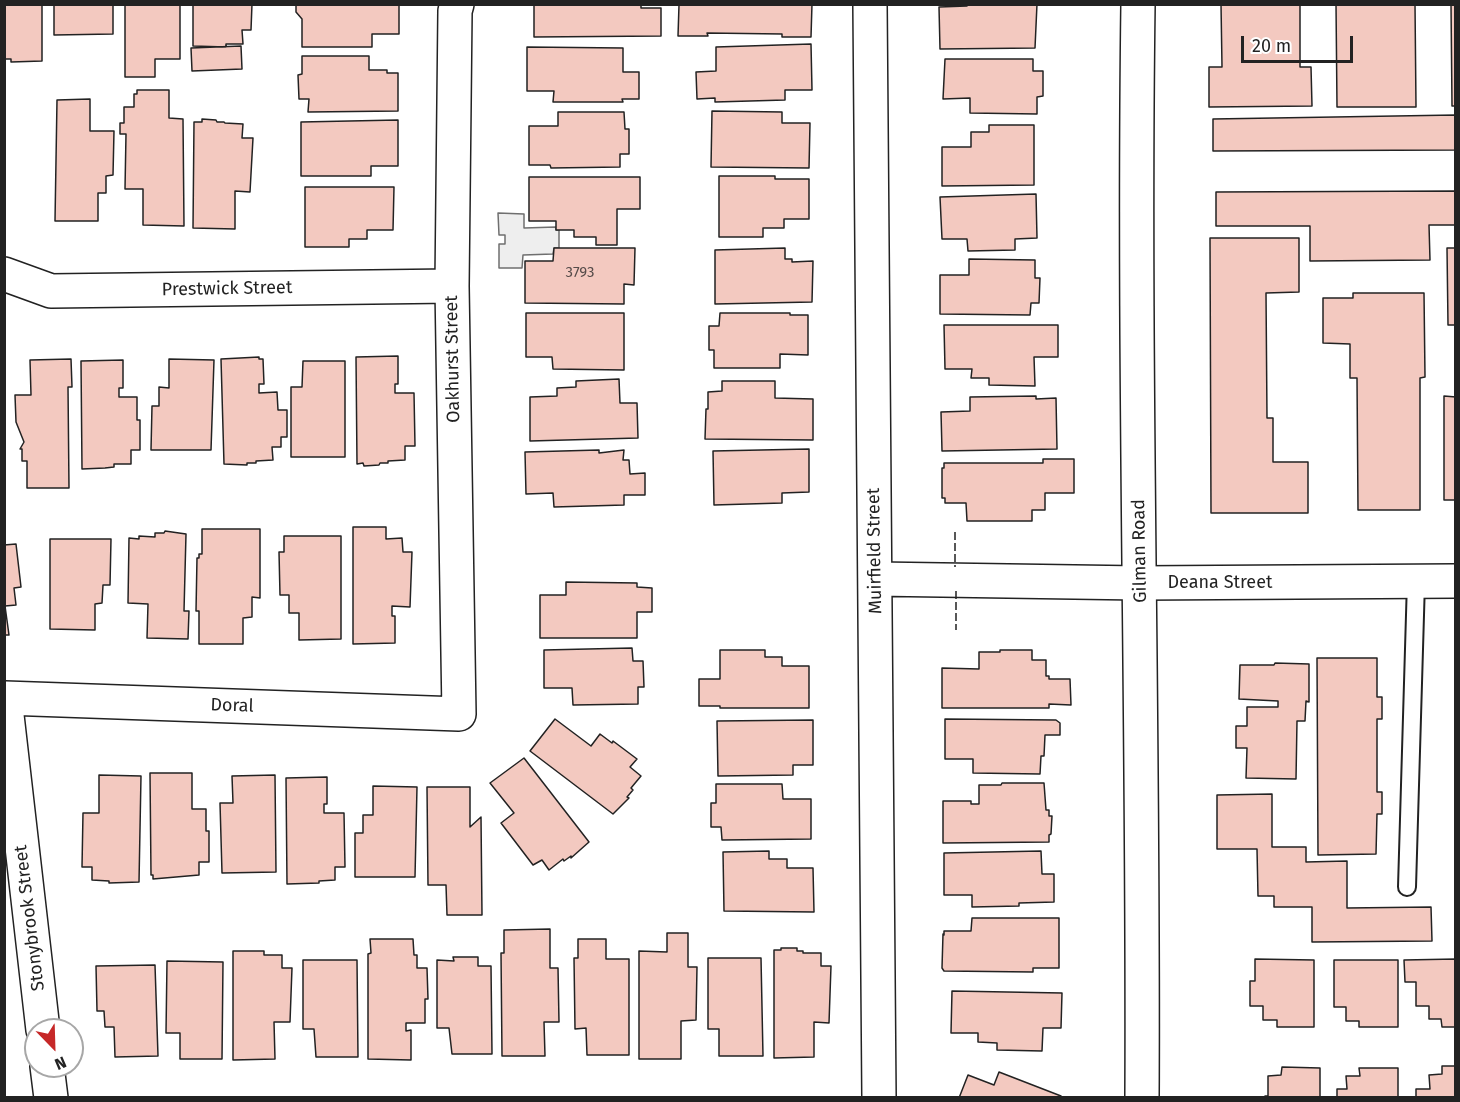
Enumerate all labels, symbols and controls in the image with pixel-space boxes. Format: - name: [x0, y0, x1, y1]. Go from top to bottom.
- scale bar: [1244, 24, 1356, 62]
- text: 20 m: [1252, 35, 1291, 57]
- house number: 3793: [566, 264, 594, 282]
- street label: Prestwick Street: [162, 277, 292, 301]
- street label: Oakhurst Street: [441, 295, 465, 423]
- street label: Muirfield Street: [863, 488, 887, 614]
- street label: Gilman Road: [1128, 499, 1152, 603]
- street label: Deana Street: [1168, 572, 1272, 594]
- street label: Doral: [210, 694, 254, 718]
- street label: Stonybrook Street: [10, 844, 50, 992]
- north arrow: [24, 1018, 84, 1078]
- text: N: [52, 1052, 69, 1074]

